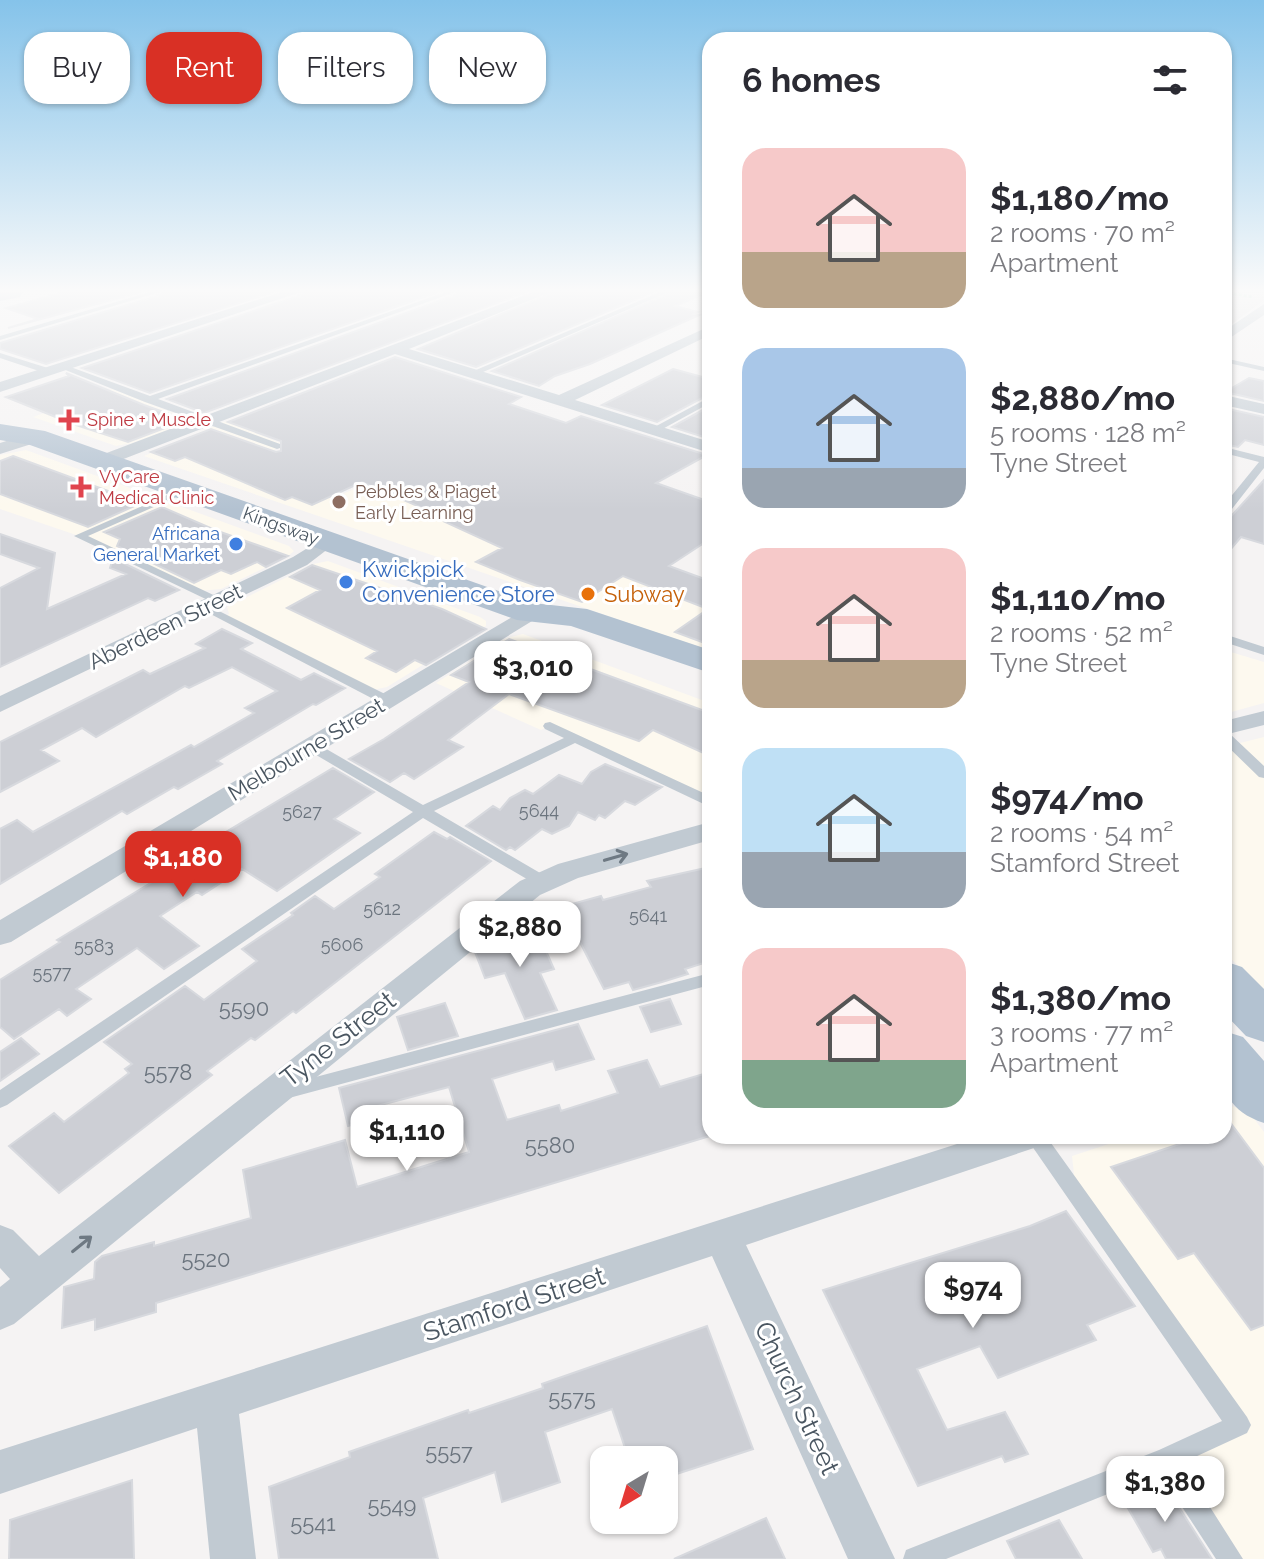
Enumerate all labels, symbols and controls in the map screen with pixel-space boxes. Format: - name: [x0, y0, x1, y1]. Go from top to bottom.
- chip: Buy: [24, 32, 130, 104]
- chip: Rent: [146, 32, 262, 104]
- chip: Filters: [278, 32, 413, 104]
- chip: New: [429, 32, 546, 104]
- icon: filters: [1148, 58, 1192, 102]
- text: 6 homes: [742, 60, 881, 100]
- text: $1,180/mo: [990, 178, 1169, 218]
- icon: home: [806, 180, 902, 276]
- text: 2 rooms · 70 m²: [990, 218, 1175, 248]
- text: Apartment: [990, 248, 1119, 278]
- text: $2,880/mo: [990, 378, 1175, 418]
- icon: home: [806, 380, 902, 476]
- marker: Spine + Muscle: [58, 409, 80, 431]
- place label: Spine + Muscle: [87, 409, 212, 430]
- text: 5 rooms · 128 m²: [990, 418, 1186, 448]
- text: Tyne Street: [990, 448, 1127, 478]
- place label: VyCare Medical Clinic: [99, 466, 215, 508]
- marker: VyCare Medical Clinic: [70, 476, 92, 498]
- place label: Pebbles & Piaget Early Learning: [355, 481, 497, 523]
- marker: Pebbles & Piaget Early Learning: [330, 493, 348, 511]
- street label: Kingsway: [240, 502, 322, 549]
- place label: Africana General Market: [93, 523, 220, 565]
- marker: Africana General Market: [227, 535, 245, 553]
- place label: Kwickpick Convenience Store: [362, 556, 555, 607]
- marker: Kwickpick Convenience Store: [337, 573, 355, 591]
- street label: Aberdeen Street: [84, 577, 247, 674]
- text: $1,110/mo: [990, 578, 1165, 618]
- icon: home: [806, 580, 902, 676]
- place label: Subway: [604, 581, 685, 607]
- marker: Subway: [579, 585, 597, 603]
- text: 2 rooms · 52 m²: [990, 618, 1173, 648]
- pin: $3,010: [468, 641, 598, 709]
- text: Tyne Street: [990, 648, 1127, 678]
- text: $3,010: [492, 652, 574, 682]
- street label: Melbourne Street: [223, 692, 389, 806]
- text: $974/mo: [990, 778, 1144, 818]
- icon: home: [806, 780, 902, 876]
- house number: 5644: [519, 800, 559, 821]
- house number: 5627: [282, 801, 322, 822]
- text: 2 rooms · 54 m²: [990, 818, 1173, 848]
- pin: $1,180: [118, 831, 248, 899]
- text: $1,180: [143, 842, 223, 872]
- text: Stamford Street: [990, 848, 1179, 878]
- one-way arrow: [603, 849, 629, 864]
- house number: 5612: [363, 898, 401, 919]
- pin: $2,880: [455, 901, 585, 969]
- house number: 5641: [629, 905, 667, 926]
- text: $2,880: [478, 912, 562, 942]
- house number: 5606: [321, 934, 363, 955]
- house number: 5583: [74, 935, 114, 956]
- house number: 5577: [33, 962, 72, 983]
- text: $1,380/mo: [990, 978, 1171, 1018]
- icon: home: [806, 980, 902, 1076]
- street label: Tyne Street: [275, 985, 401, 1093]
- house number: 5590: [219, 995, 269, 1021]
- text: 3 rooms · 77 m²: [990, 1018, 1173, 1048]
- text: Apartment: [990, 1048, 1119, 1078]
- house number: 5578: [144, 1059, 192, 1085]
- pin: $1,110: [342, 1105, 472, 1173]
- text: $1,110: [368, 1116, 446, 1146]
- house number: 5580: [525, 1132, 575, 1158]
- one-way arrow: [71, 1235, 92, 1253]
- house number: 5520: [182, 1246, 230, 1272]
- street label: Stamford Street: [419, 1260, 609, 1348]
- pin: $974: [926, 1262, 1020, 1330]
- text: $974: [943, 1273, 1003, 1303]
- street label: Church Street: [748, 1317, 846, 1479]
- house number: 5575: [548, 1385, 596, 1411]
- house number: 5557: [425, 1439, 473, 1465]
- north arrow: [590, 1446, 678, 1534]
- map controls: [590, 1446, 678, 1534]
- pin: $1,380: [1100, 1456, 1230, 1524]
- text: $1,380: [1124, 1467, 1206, 1497]
- house number: 5549: [368, 1492, 416, 1518]
- house number: 5541: [290, 1510, 336, 1536]

